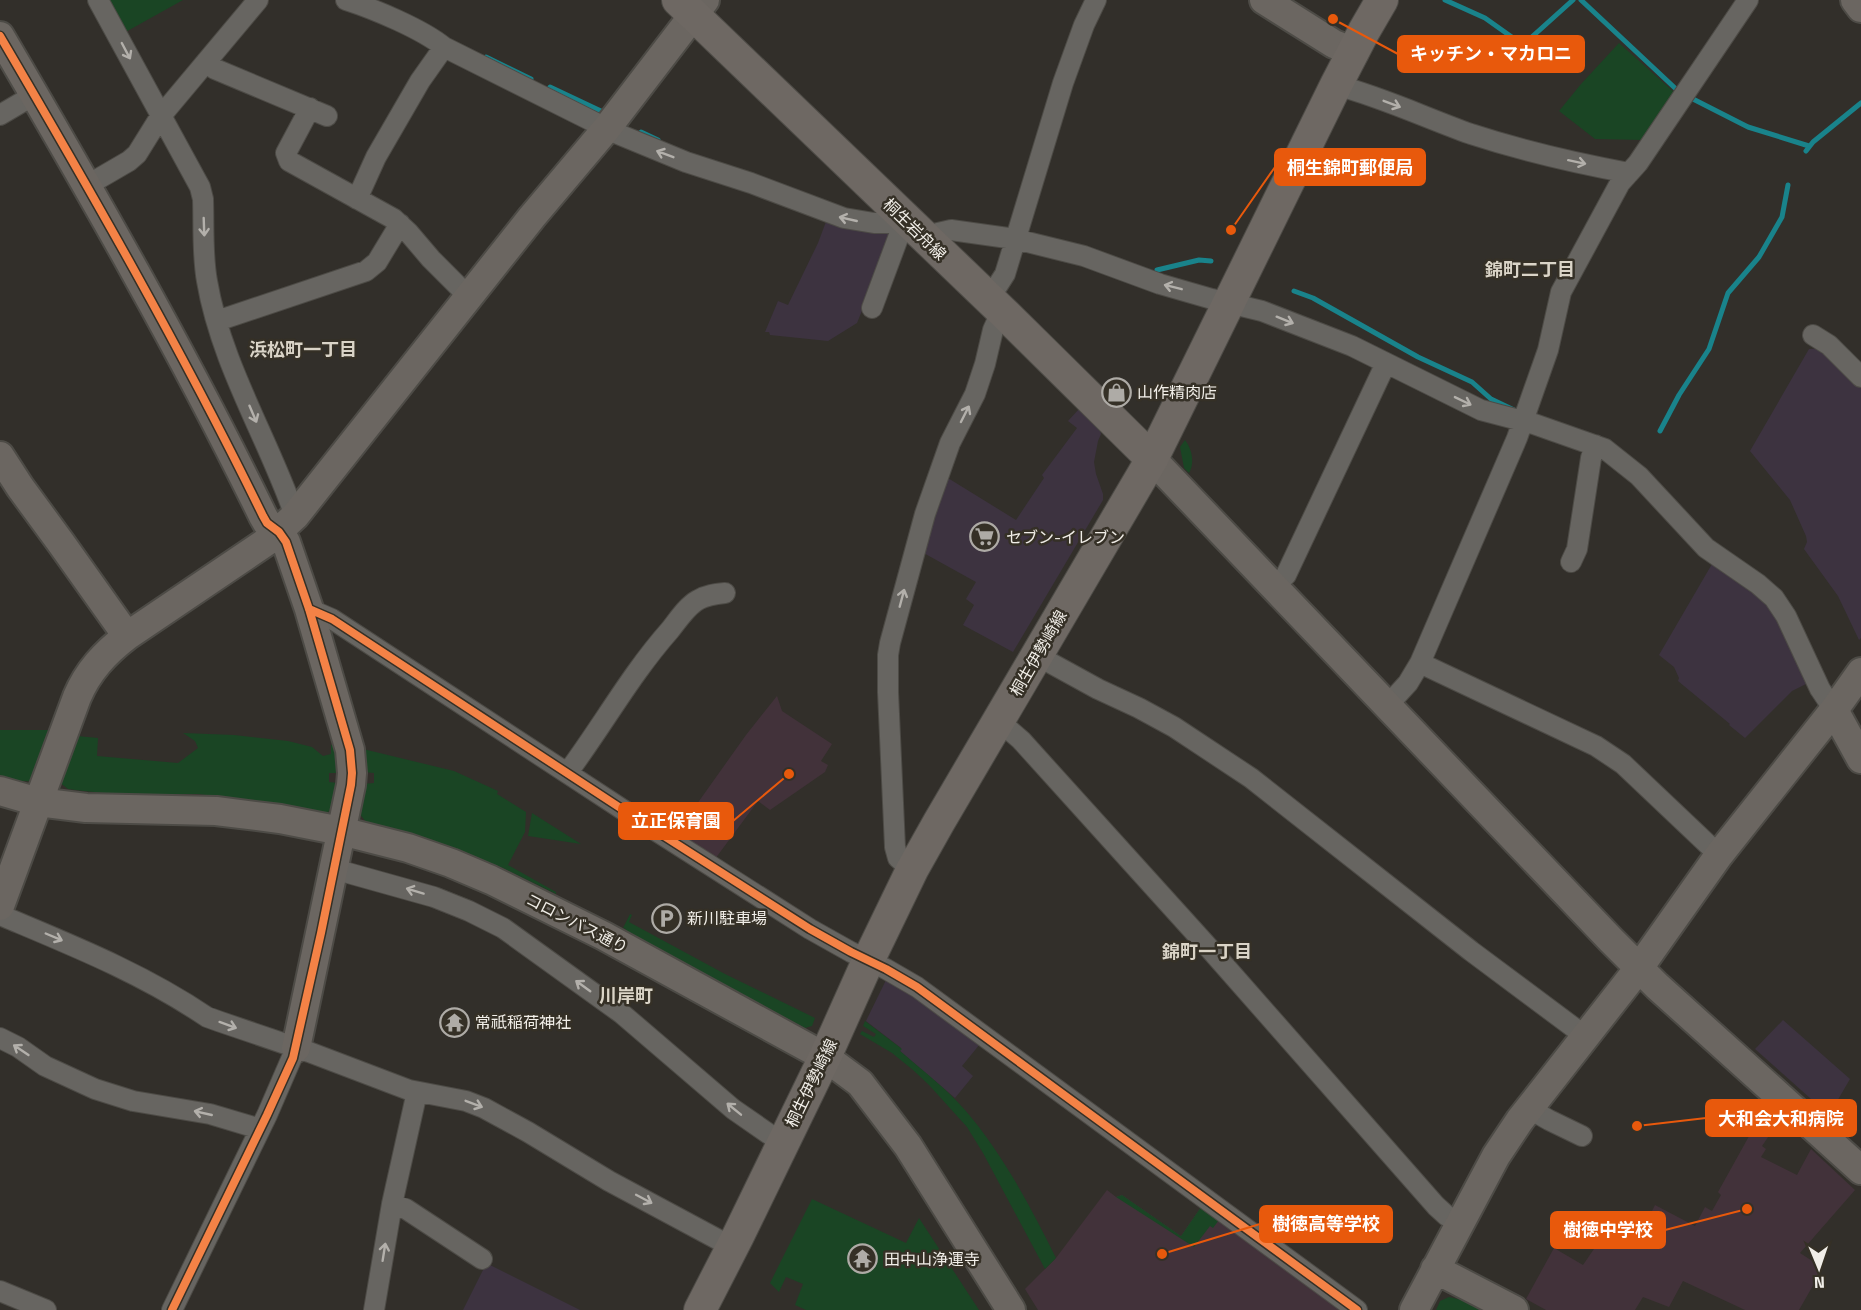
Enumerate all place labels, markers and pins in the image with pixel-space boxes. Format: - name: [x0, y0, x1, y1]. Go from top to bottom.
- callout: キッチン・マカロニ: [1398, 36, 1584, 72]
- callout: 桐生錦町郵便局: [1275, 149, 1425, 185]
- shop icon: 山作精肉店: [1100, 376, 1132, 408]
- place label: 山作精肉店: [1137, 380, 1217, 404]
- supermarket icon: セブン-イレブン: [969, 521, 1001, 553]
- place label: セブン-イレブン: [1006, 525, 1125, 549]
- callout: 立正保育園: [619, 803, 733, 839]
- parking icon: 新川駐車場: [650, 902, 682, 934]
- place label: 新川駐車場: [687, 906, 767, 930]
- temple icon: 常祇稲荷神社: [438, 1006, 470, 1038]
- place label: 常祇稲荷神社: [475, 1010, 571, 1034]
- callout: 大和会大和病院: [1706, 1100, 1856, 1136]
- callout: 樹徳高等学校: [1260, 1206, 1392, 1242]
- callout: 樹徳中学校: [1551, 1212, 1665, 1248]
- temple icon: 田中山浄運寺: [847, 1243, 879, 1275]
- place label: 田中山浄運寺: [884, 1247, 980, 1271]

